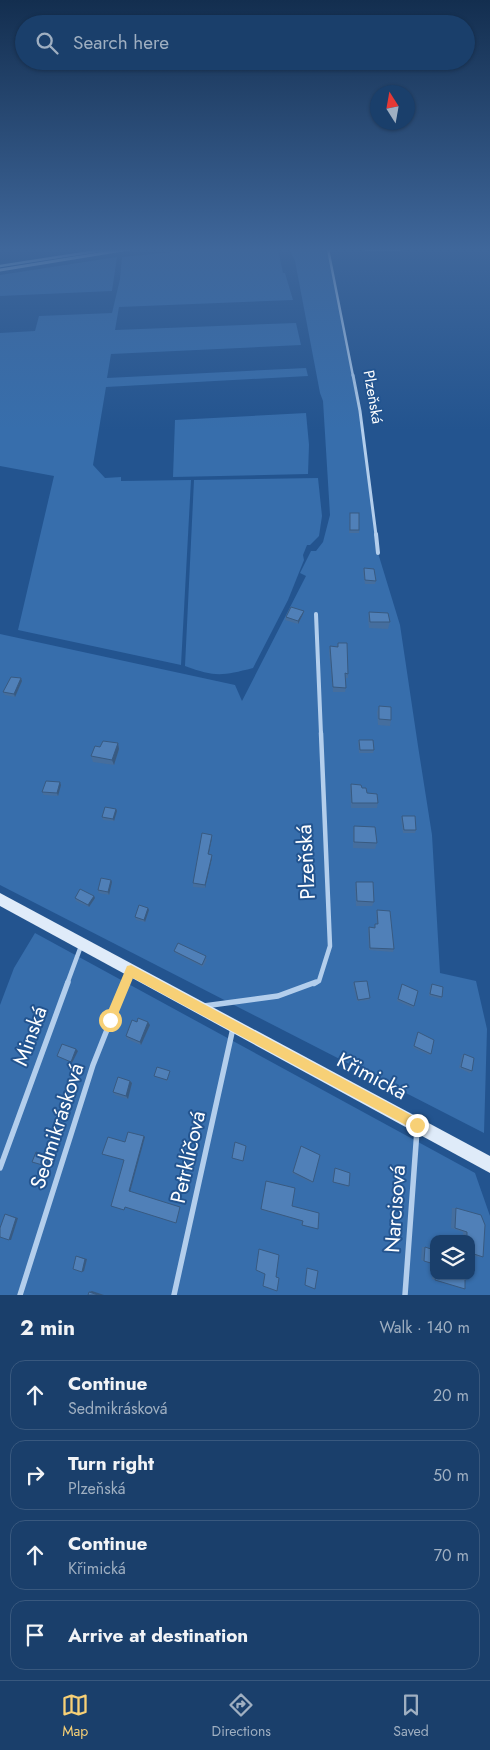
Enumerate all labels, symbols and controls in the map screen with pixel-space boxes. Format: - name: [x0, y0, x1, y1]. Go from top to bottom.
- search box: [15, 15, 475, 70]
- icon: search: [33, 29, 61, 57]
- text: Search here: [73, 29, 169, 56]
- north arrow: [370, 85, 415, 130]
- street label: Plzeňská: [357, 369, 389, 425]
- street label: Plzeňská: [289, 824, 323, 900]
- street label: Minská: [5, 1002, 55, 1070]
- route start: [99, 1009, 122, 1032]
- street label: Křimická: [331, 1045, 413, 1107]
- street label: Sedmikrásková: [23, 1059, 91, 1193]
- street label: Petrklíčová: [163, 1108, 213, 1206]
- route end: [406, 1114, 429, 1137]
- street label: Narcisová: [377, 1164, 413, 1254]
- map controls: [430, 1235, 475, 1280]
- button: layers: [430, 1235, 475, 1280]
- text: 2 min: [20, 1313, 75, 1343]
- text: Walk · 140 m: [380, 1316, 470, 1339]
- text: Continue: [68, 1370, 147, 1397]
- icon: ahead: [21, 1381, 49, 1409]
- text: 20 m: [433, 1384, 469, 1407]
- text: Sedmikrásková: [68, 1397, 168, 1420]
- text: Turn right: [68, 1450, 154, 1477]
- icon: right: [21, 1461, 49, 1489]
- text: 50 m: [433, 1464, 469, 1487]
- text: Plzeňská: [68, 1477, 125, 1500]
- text: Continue: [68, 1530, 147, 1557]
- icon: ahead: [21, 1541, 49, 1569]
- text: 70 m: [434, 1544, 469, 1567]
- text: Křimická: [68, 1557, 126, 1580]
- icon: arrive: [21, 1621, 49, 1649]
- text: Arrive at destination: [68, 1622, 248, 1649]
- tab: Map: [61, 1691, 89, 1741]
- tab: Directions: [212, 1691, 271, 1741]
- tab: Saved: [393, 1691, 429, 1741]

